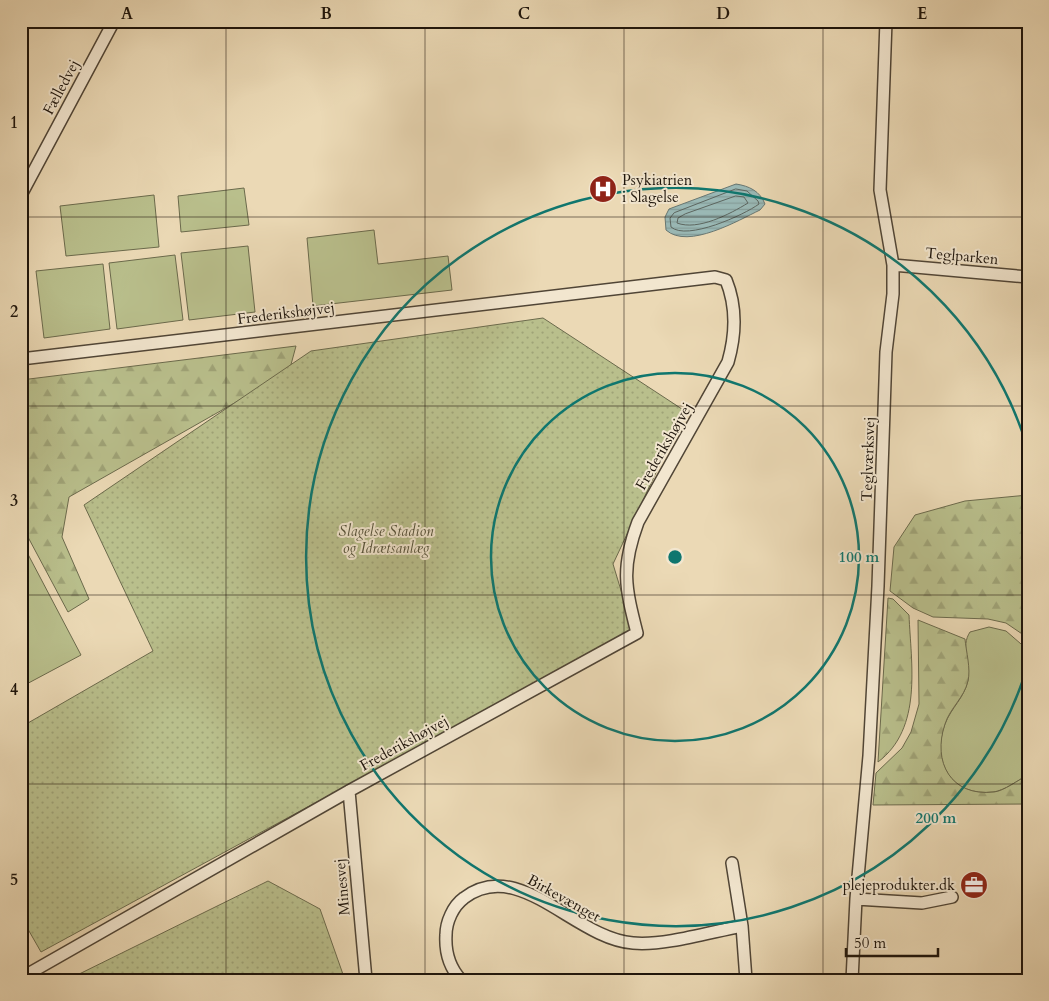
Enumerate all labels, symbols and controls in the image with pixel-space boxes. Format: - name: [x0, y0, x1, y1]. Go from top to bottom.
- text: A: [121, 3, 133, 25]
- text: B: [320, 3, 332, 25]
- text: C: [518, 3, 530, 25]
- text: D: [716, 3, 730, 25]
- text: E: [917, 3, 927, 25]
- street label: Fælledvej: [38, 56, 84, 118]
- text: 1: [10, 112, 18, 134]
- place label: Psykiatrien i Slagelse: [622, 170, 693, 207]
- hospital icon: Psykiatrien i Slagelse: [588, 174, 618, 204]
- street label: Teglparken: [925, 243, 1000, 269]
- street label: Frederikshøjvej: [236, 297, 336, 329]
- text: 2: [10, 301, 18, 323]
- street label: Frederikshøjvej: [631, 399, 697, 493]
- street label: Teglværksvej: [857, 416, 879, 502]
- text: 3: [10, 490, 18, 512]
- park label: Slagelse Stadion og Idrætsanlæg: [339, 521, 434, 558]
- text: 100 m: [839, 547, 880, 567]
- centre of rings: [666, 548, 684, 566]
- text: 4: [10, 679, 18, 701]
- street label: Frederikshøjvej: [356, 711, 452, 775]
- text: 200 m: [916, 808, 957, 828]
- street label: Minesvej: [330, 858, 354, 916]
- text: 5: [10, 869, 18, 891]
- street label: Birkevænget: [524, 870, 604, 926]
- office icon: plejeprodukter.dk: [959, 870, 989, 900]
- place label: plejeprodukter.dk: [843, 875, 955, 895]
- scale bar: [846, 926, 939, 958]
- text: 50 m: [854, 933, 886, 953]

